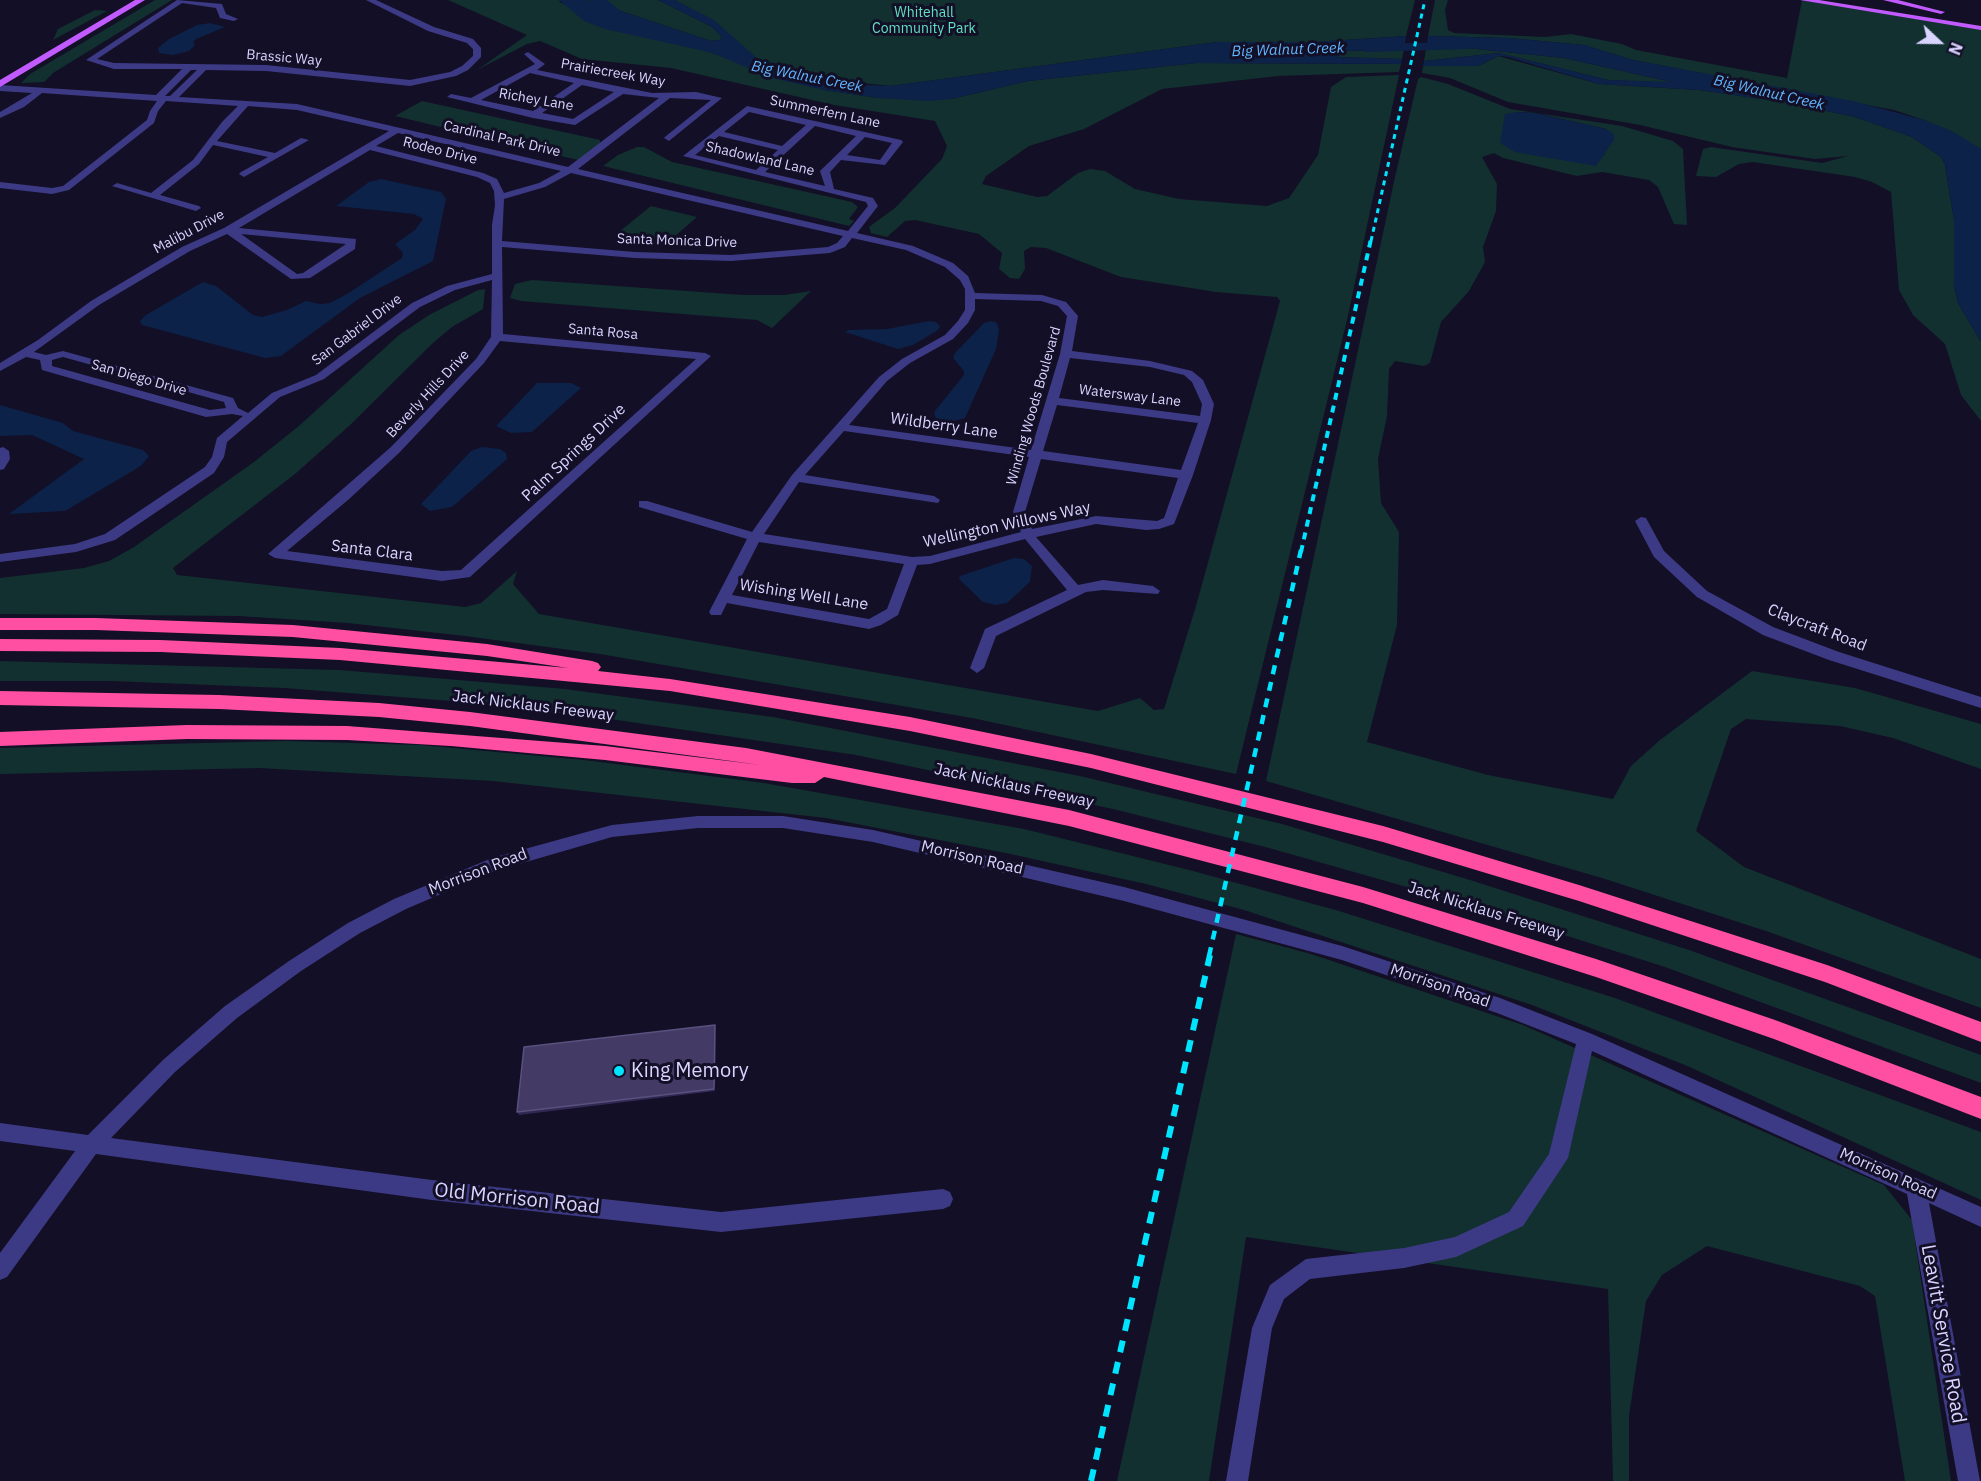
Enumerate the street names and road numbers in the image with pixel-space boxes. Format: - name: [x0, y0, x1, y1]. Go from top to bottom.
- street label: Brassic Way: [246, 46, 322, 70]
- street label: Prairiecreek Way: [560, 56, 666, 90]
- street label: Richey Lane: [497, 85, 575, 115]
- street label: Summerfern Lane: [768, 92, 882, 132]
- street label: Cardinal Park Drive: [442, 117, 562, 161]
- street label: Rodeo Drive: [401, 134, 479, 168]
- street label: Shadowland Lane: [704, 138, 816, 180]
- street label: Malibu Drive: [151, 206, 227, 258]
- street label: Santa Monica Drive: [617, 231, 737, 251]
- street label: San Gabriel Drive: [309, 291, 405, 369]
- street label: Santa Rosa: [567, 321, 639, 343]
- street label: Winding Woods Boulevard: [1003, 325, 1065, 487]
- street label: Beverly Hills Drive: [383, 347, 473, 441]
- street label: San Diego Drive: [89, 356, 189, 400]
- street label: Watersway Lane: [1078, 381, 1182, 411]
- street label: Palm Springs Drive: [518, 400, 630, 506]
- street label: Wildberry Lane: [889, 409, 999, 443]
- street label: Wellington Willows Way: [922, 498, 1092, 552]
- street label: Santa Clara: [330, 536, 414, 566]
- street label: Wishing Well Lane: [738, 575, 870, 615]
- street label: Claycraft Road: [1765, 600, 1869, 656]
- street label: Jack Nicklaus Freeway: [451, 687, 615, 725]
- street label: Jack Nicklaus Freeway: [932, 760, 1096, 812]
- street label: Morrison Road: [919, 837, 1025, 879]
- street label: Morrison Road: [426, 844, 530, 900]
- street label: Jack Nicklaus Freeway: [1405, 878, 1567, 944]
- street label: Morrison Road: [1388, 960, 1492, 1012]
- street label: Morrison Road: [1837, 1144, 1939, 1204]
- street label: Old Morrison Road: [433, 1178, 601, 1220]
- street label: Leavitt Service Road: [1915, 1243, 1971, 1425]

